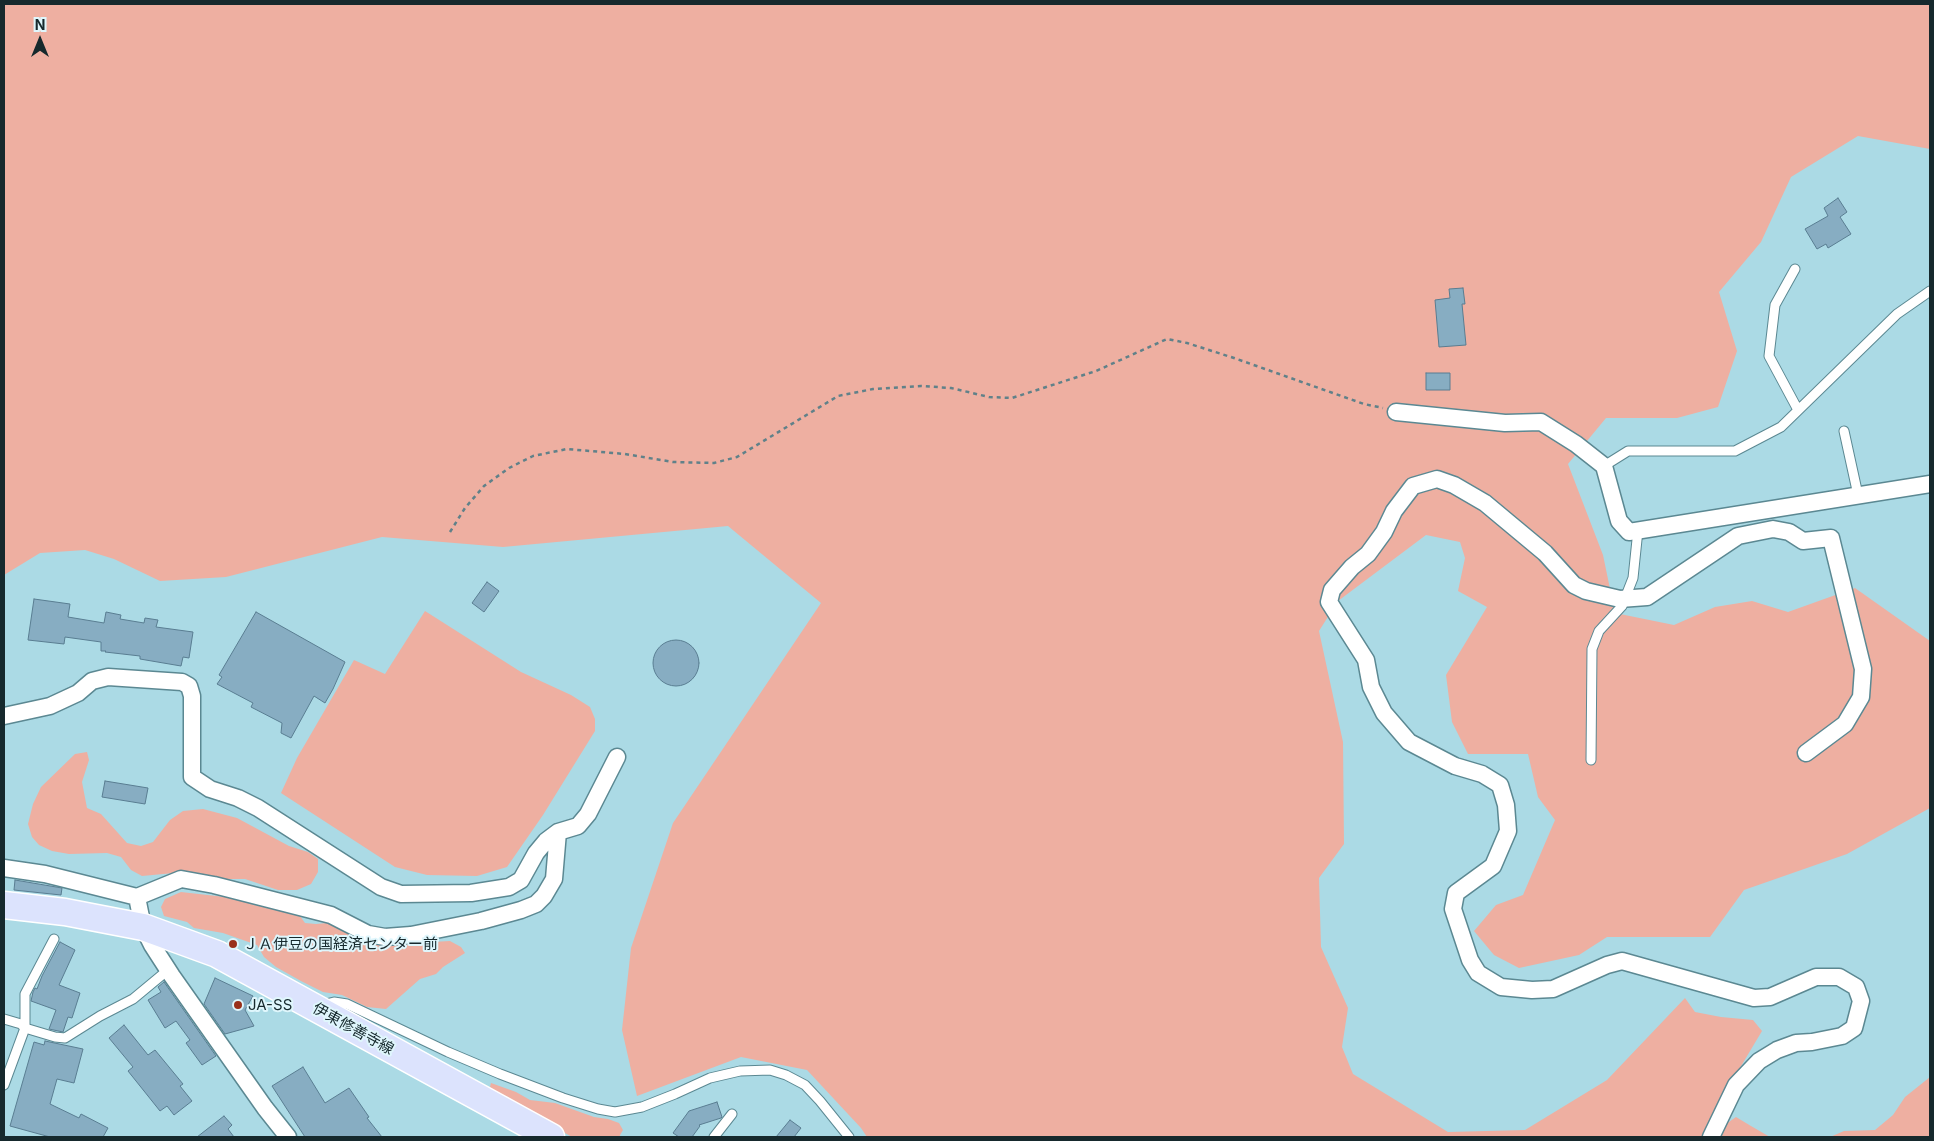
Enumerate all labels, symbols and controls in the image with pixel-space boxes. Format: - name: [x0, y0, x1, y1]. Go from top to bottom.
- north arrow: [15, 15, 65, 65]
- text: N: [35, 16, 45, 33]
- place label: ＪＡ伊豆の国経済センター前: [243, 935, 438, 953]
- marker: ＪＡ伊豆の国経済センター前: [227, 938, 239, 950]
- place label: JA-SS: [248, 996, 292, 1014]
- marker: JA-SS: [232, 999, 244, 1011]
- street label: 伊東修善寺線: [309, 999, 397, 1059]

